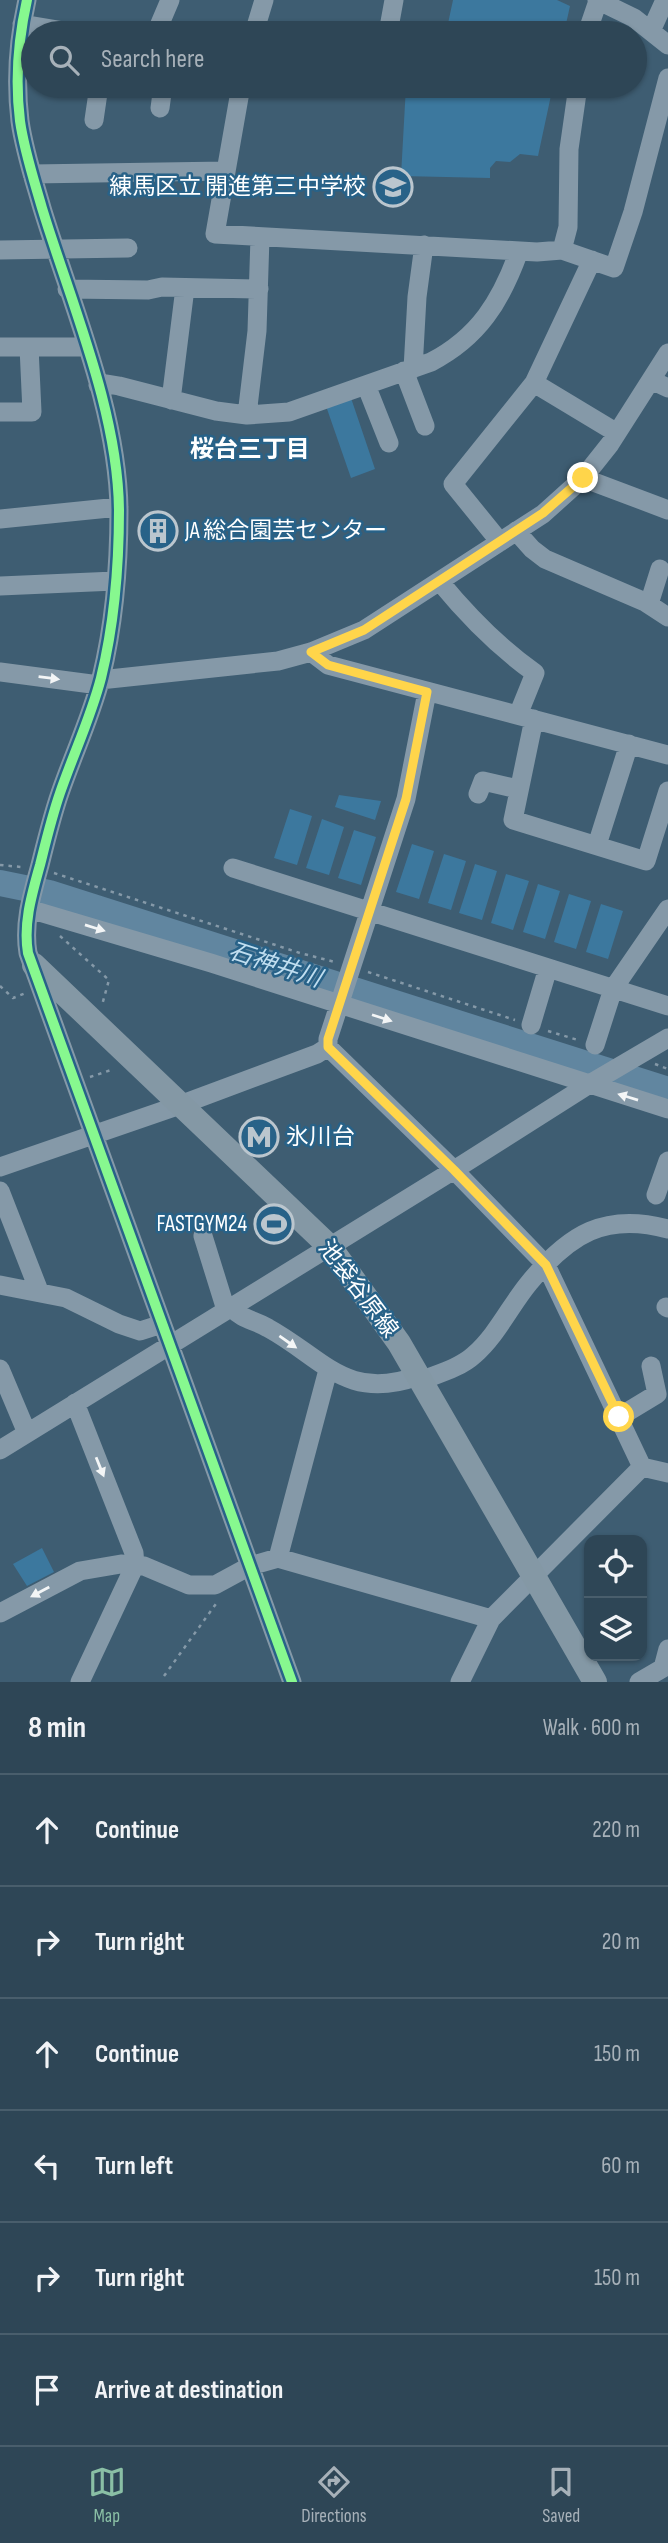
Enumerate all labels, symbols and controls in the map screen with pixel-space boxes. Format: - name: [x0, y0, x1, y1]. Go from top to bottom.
- search box: [21, 21, 647, 98]
- icon: search: [45, 41, 83, 79]
- text: Search here: [101, 44, 204, 75]
- school or university icon: 練馬区立 開進第三中学校: [372, 166, 414, 208]
- place label: 練馬区立 開進第三中学校: [109, 173, 366, 201]
- district label: 桜台三丁目: [190, 435, 310, 464]
- route end: [567, 462, 598, 493]
- building icon: JA 総合園芸センター: [137, 510, 179, 552]
- place label: JA 総合園芸センター: [184, 517, 387, 545]
- one-way arrow: [39, 673, 61, 684]
- one-way arrow: [85, 923, 106, 933]
- water label: 石神井川: [225, 936, 328, 995]
- one-way arrow: [371, 1013, 392, 1024]
- one-way arrow: [617, 1091, 638, 1101]
- metro station icon: 氷川台: [238, 1116, 280, 1158]
- place label: 氷川台: [286, 1123, 355, 1151]
- sports icon: FASTGYM24: [253, 1203, 295, 1245]
- place label: FASTGYM24: [157, 1210, 247, 1238]
- street label: 池袋谷原線: [312, 1235, 404, 1343]
- one-way arrow: [279, 1335, 297, 1349]
- route start: [603, 1401, 634, 1432]
- one-way arrow: [95, 1457, 106, 1478]
- map controls: [584, 1535, 647, 1661]
- button: locate: [584, 1535, 647, 1598]
- one-way arrow: [30, 1586, 50, 1597]
- button: layers: [584, 1598, 647, 1661]
- text: 8 min: [28, 1710, 86, 1746]
- text: Walk · 600 m: [543, 1714, 640, 1742]
- icon: ahead: [28, 1811, 66, 1849]
- text: Continue: [95, 1815, 179, 1846]
- text: 220 m: [592, 1816, 640, 1844]
- icon: right: [28, 1923, 66, 1961]
- text: Turn right: [95, 1927, 184, 1958]
- text: 20 m: [602, 1928, 640, 1956]
- icon: ahead: [28, 2035, 66, 2073]
- text: Continue: [95, 2039, 179, 2070]
- text: 150 m: [594, 2040, 640, 2068]
- icon: left: [28, 2147, 66, 2185]
- text: Turn left: [95, 2151, 173, 2182]
- text: 60 m: [601, 2152, 640, 2180]
- icon: right: [28, 2259, 66, 2297]
- text: Turn right: [95, 2263, 184, 2294]
- text: 150 m: [594, 2264, 640, 2292]
- icon: arrive: [28, 2371, 66, 2409]
- text: Arrive at destination: [95, 2375, 283, 2406]
- tab: Map: [88, 2463, 126, 2528]
- tab: Directions: [301, 2463, 367, 2528]
- tab: Saved: [542, 2463, 580, 2528]

